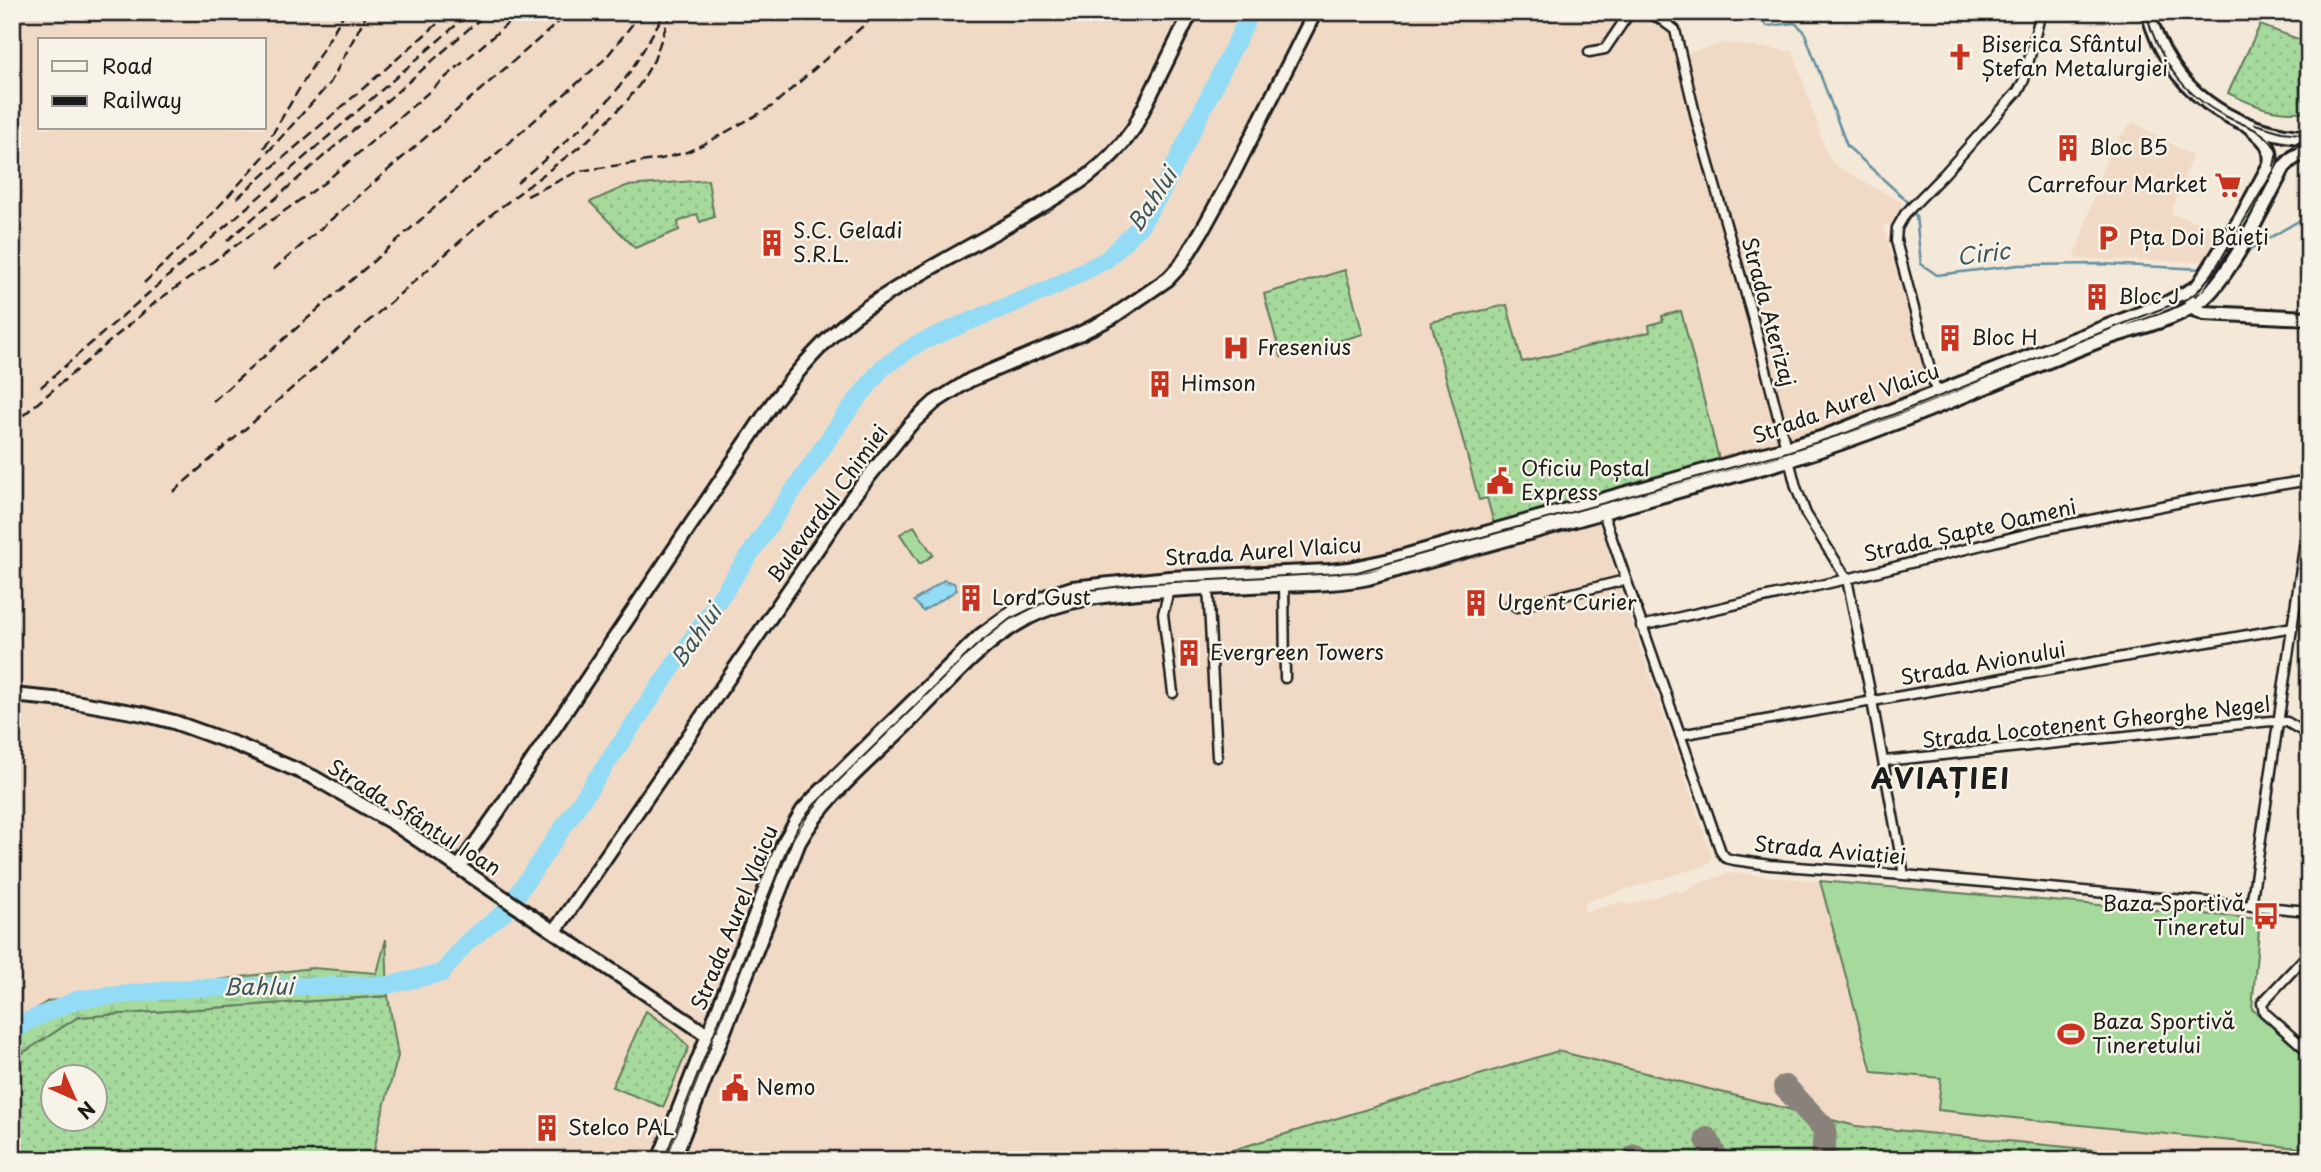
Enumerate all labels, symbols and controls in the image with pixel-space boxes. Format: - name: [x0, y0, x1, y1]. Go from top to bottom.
- place label: Biserica Sfântul Ștefan Metalurgiei: [1981, 27, 2168, 83]
- legend: [38, 38, 266, 130]
- church icon: Biserica Sfântul Ștefan Metalurgiei: [1945, 42, 1975, 72]
- text: Road: [102, 49, 153, 81]
- text: Railway: [102, 83, 182, 115]
- place label: Bloc B5: [2089, 130, 2168, 162]
- building icon: Bloc B5: [2053, 133, 2083, 163]
- water label: Bahlui: [1117, 157, 1187, 238]
- place label: Carrefour Market: [2027, 167, 2207, 199]
- supermarket icon: Carrefour Market: [2213, 170, 2243, 200]
- place label: S.C. Geladi S.R.L.: [793, 213, 903, 269]
- place label: Pța Doi Băieți: [2129, 220, 2269, 252]
- parking icon: Pța Doi Băieți: [2093, 223, 2123, 253]
- building icon: S.C. Geladi S.R.L.: [757, 228, 787, 258]
- water label: Ciric: [1954, 232, 2013, 273]
- street label: Strada Aterizaj: [1735, 233, 1805, 390]
- place label: Bloc J: [2118, 279, 2180, 311]
- building icon: Bloc J: [2082, 282, 2112, 312]
- place label: Bloc H: [1971, 320, 2038, 352]
- building icon: Bloc H: [1935, 323, 1965, 353]
- place label: Fresenius: [1257, 330, 1351, 362]
- hospital icon: Fresenius: [1221, 333, 1251, 363]
- street label: Strada Aurel Vlaicu: [1747, 353, 1943, 451]
- place label: Himson: [1181, 366, 1256, 398]
- building icon: Himson: [1145, 369, 1175, 399]
- street label: Bulevardul Chimiei: [758, 417, 895, 588]
- place label: Oficiu Poștal Express: [1521, 451, 1650, 507]
- public building icon: Oficiu Poștal Express: [1485, 466, 1515, 496]
- street label: Strada Șapte Oameni: [1860, 489, 2079, 569]
- street label: Strada Aurel Vlaicu: [1163, 527, 1362, 573]
- place label: Lord Gust: [992, 580, 1091, 612]
- building icon: Lord Gust: [956, 583, 986, 613]
- place label: Urgent Curier: [1497, 585, 1637, 617]
- building icon: Urgent Curier: [1461, 588, 1491, 618]
- water label: Bahlui: [660, 593, 731, 674]
- street label: Strada Avionului: [1897, 632, 2068, 692]
- place label: Evergreen Towers: [1210, 635, 1384, 667]
- building icon: Evergreen Towers: [1174, 638, 1204, 668]
- street label: Strada Locotenent Gheorghe Negel: [1920, 687, 2272, 755]
- street label: Strada Sfântul Ioan: [322, 750, 508, 883]
- district label: AVIAȚIEI: [1871, 756, 2011, 799]
- street label: Strada Aurel Vlaicu: [681, 820, 785, 1015]
- street label: Strada Aviației: [1753, 826, 1908, 872]
- place label: Baza Sportivă Tineretul: [2102, 886, 2246, 942]
- bus stop icon: Baza Sportivă Tineretul: [2251, 901, 2281, 931]
- water label: Bahlui: [222, 967, 297, 1004]
- place label: Baza Sportivă Tineretului: [2092, 1004, 2235, 1060]
- sports icon: Baza Sportivă Tineretului: [2056, 1019, 2086, 1049]
- north arrow: [38, 1064, 108, 1134]
- place label: Nemo: [756, 1070, 815, 1102]
- public building icon: Nemo: [720, 1073, 750, 1103]
- text: N: [72, 1096, 102, 1126]
- place label: Stelco PAL: [568, 1110, 675, 1142]
- building icon: Stelco PAL: [532, 1113, 562, 1143]

